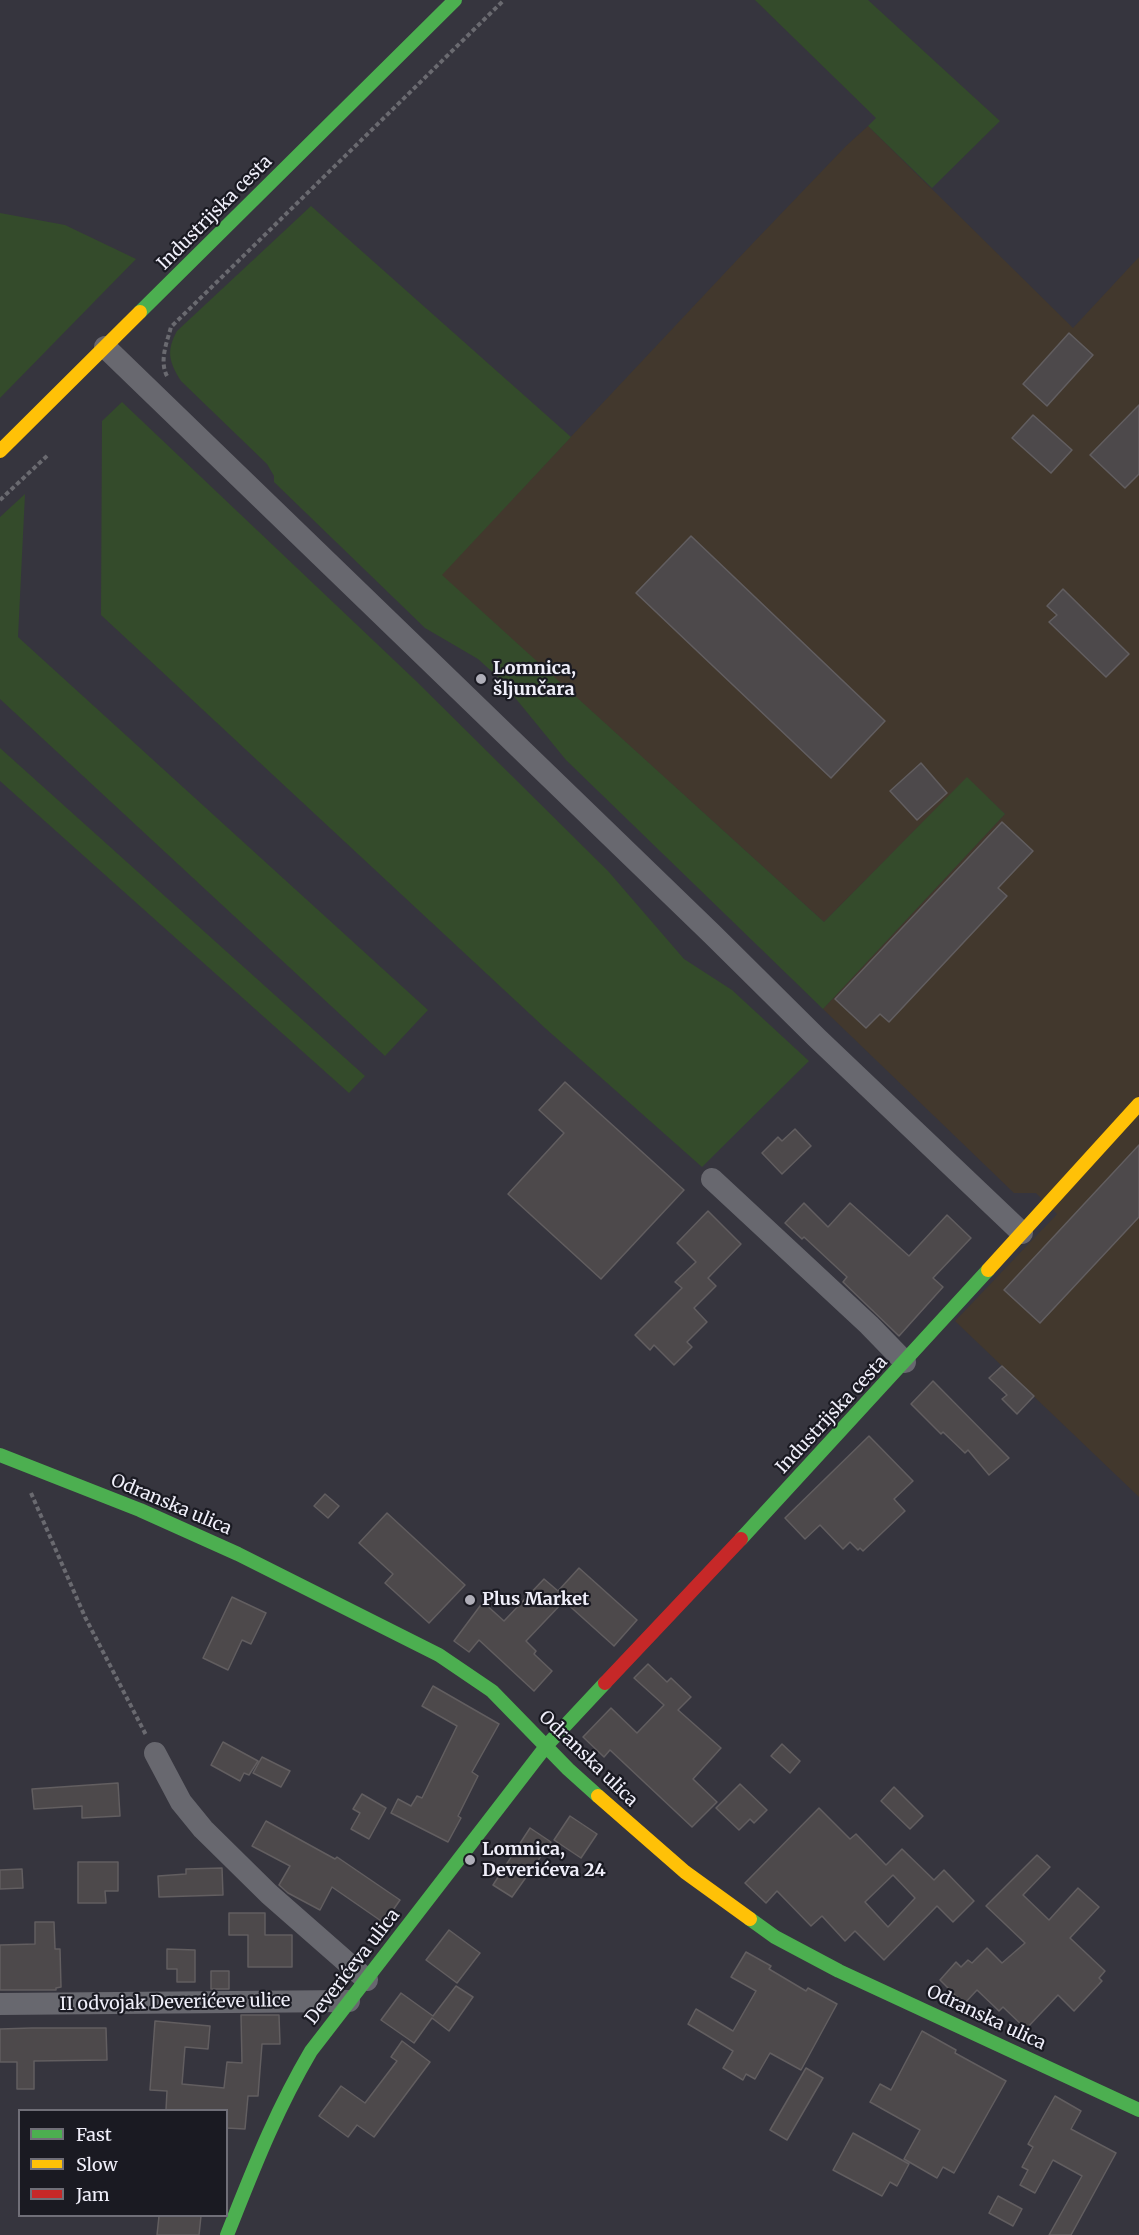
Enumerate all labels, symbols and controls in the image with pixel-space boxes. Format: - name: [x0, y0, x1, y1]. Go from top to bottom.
- street label: Industrijska cesta: [153, 151, 277, 275]
- place label: Lomnica, šljunčara: [493, 658, 576, 700]
- marker: Lomnica, šljunčara: [474, 672, 488, 686]
- street label: Industrijska cesta: [772, 1352, 892, 1478]
- street label: Odranska ulica: [107, 1470, 235, 1540]
- place label: Plus Market: [482, 1589, 589, 1611]
- marker: Plus Market: [463, 1593, 477, 1607]
- street label: Odranska ulica: [534, 1706, 642, 1812]
- place label: Lomnica, Deverićeva 24: [482, 1839, 606, 1882]
- marker: Lomnica, Deverićeva 24: [463, 1853, 477, 1867]
- street label: Deverićeva ulica: [301, 1905, 405, 2029]
- street label: Odranska ulica: [923, 1981, 1049, 2055]
- street label: II odvojak Deverićeve ulice: [60, 1990, 290, 2016]
- legend: [18, 2109, 228, 2217]
- text: Fast: [76, 2123, 112, 2146]
- text: Slow: [76, 2153, 118, 2176]
- text: Jam: [76, 2183, 110, 2206]

